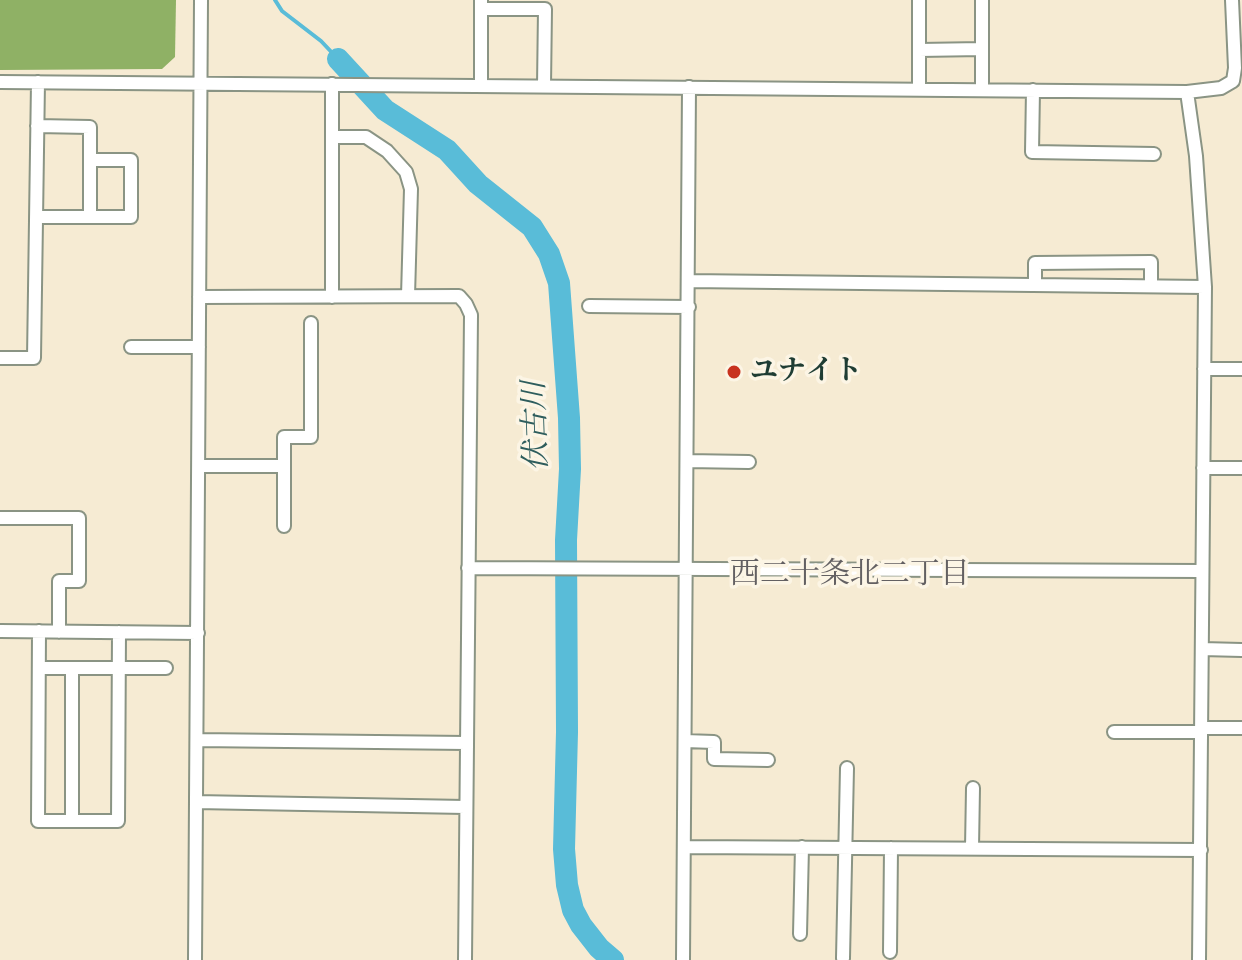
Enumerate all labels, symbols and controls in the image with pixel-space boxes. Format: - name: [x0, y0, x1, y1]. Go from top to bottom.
- place label: ユナイト: [750, 355, 862, 389]
- marker: ユナイト: [725, 363, 743, 381]
- water label: 伏古川: [517, 380, 557, 472]
- district label: 西二十条北二丁目: [730, 557, 970, 593]

